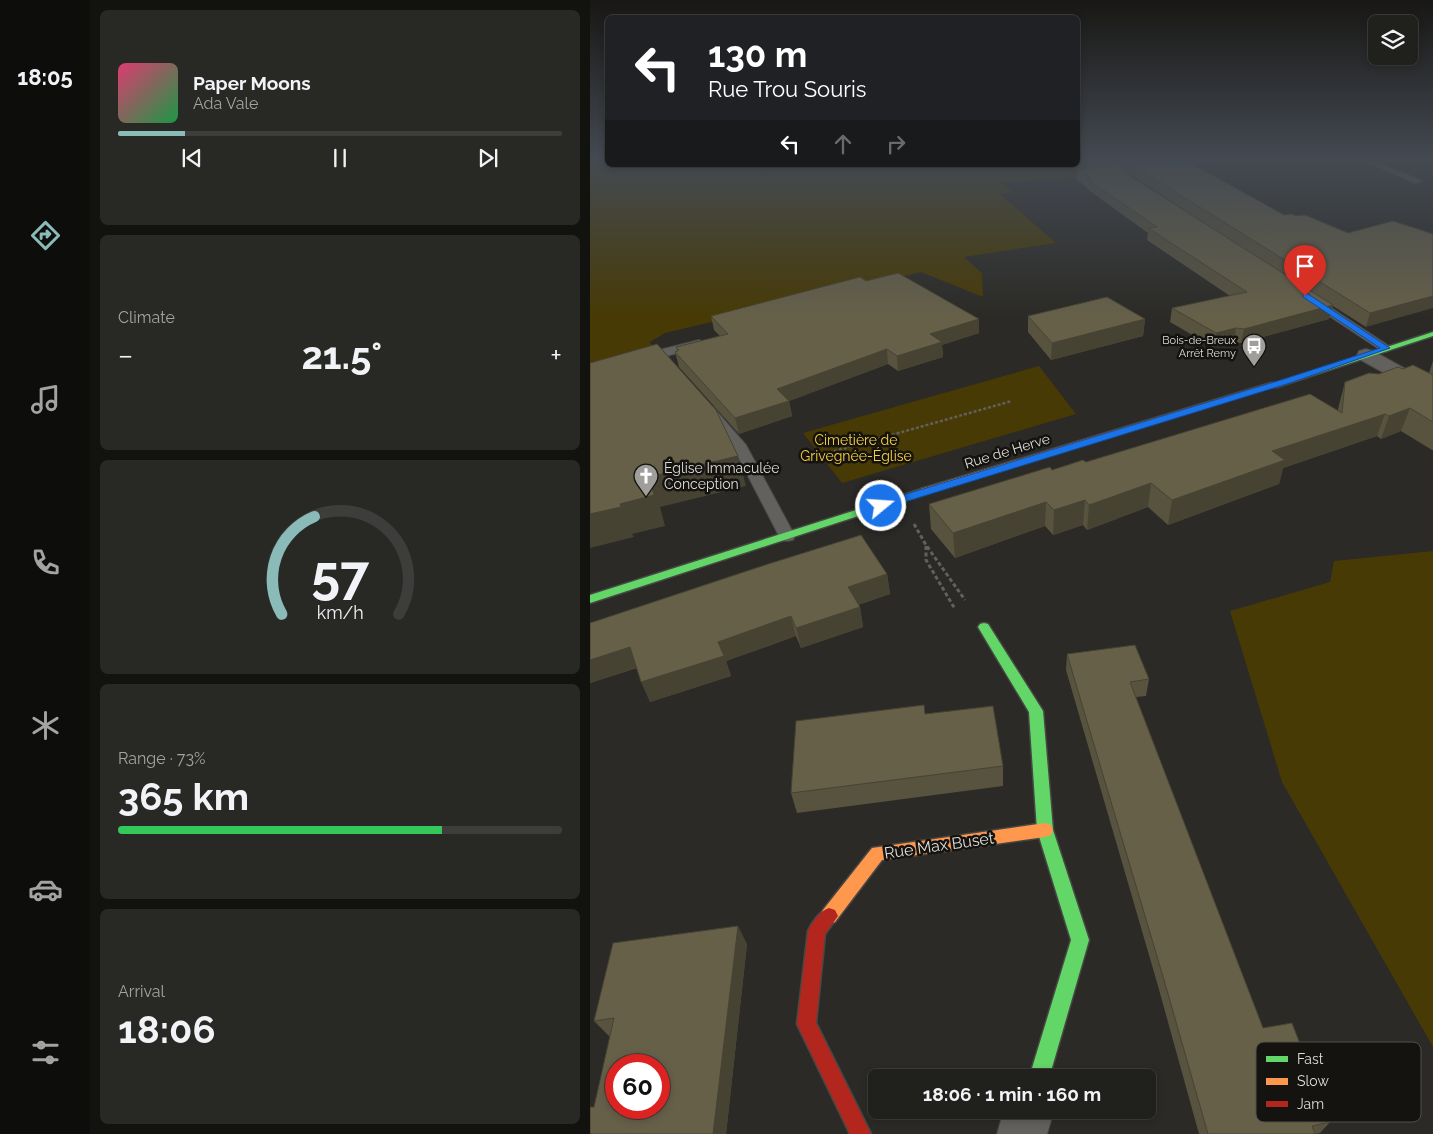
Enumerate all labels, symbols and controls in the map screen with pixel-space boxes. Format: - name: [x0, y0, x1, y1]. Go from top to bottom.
- map controls: [1368, 15, 1418, 65]
- button: layers: [1368, 15, 1418, 65]
- text: 130 m: [708, 34, 807, 75]
- icon: left: [625, 35, 690, 100]
- text: 18:05: [17, 64, 73, 90]
- text: Paper Moons: [193, 72, 311, 94]
- text: Rue Trou Souris: [708, 76, 866, 102]
- text: Ada Vale: [193, 94, 258, 113]
- icon: left: [776, 130, 804, 158]
- icon: ahead: [829, 130, 857, 158]
- icon: right: [882, 130, 910, 158]
- icon: previous: [178, 144, 206, 172]
- icon: pause: [326, 144, 354, 172]
- icon: next: [474, 144, 502, 172]
- icon: directions: [28, 218, 63, 253]
- pin: [1284, 245, 1326, 296]
- icon: arrive: [1291, 252, 1319, 280]
- text: Climate: [118, 308, 175, 327]
- text: 21.5°: [301, 333, 382, 378]
- bus stop icon: Bois-de-Breux Arrêt Remy: [1241, 333, 1267, 367]
- place label: Bois-de-Breux Arrêt Remy: [1162, 334, 1236, 360]
- text: −: [118, 339, 133, 372]
- text: +: [550, 339, 562, 372]
- icon: music: [28, 382, 63, 417]
- street label: Rue de Herve: [962, 430, 1052, 472]
- park label: Cimetière de Grivegnée-Église: [800, 432, 912, 464]
- place label: Église Immaculée Conception: [664, 459, 779, 492]
- church icon: Église Immaculée Conception: [633, 463, 659, 497]
- position arrow: [854, 479, 906, 531]
- text: 57: [311, 544, 370, 605]
- icon: phone: [28, 545, 63, 580]
- text: km/h: [316, 602, 364, 623]
- icon: climate: [28, 708, 63, 743]
- text: Range · 73%: [118, 749, 205, 768]
- text: 365 km: [118, 774, 249, 819]
- street label: Rue Max Buset: [883, 828, 996, 863]
- icon: car: [28, 872, 63, 907]
- text: Arrival: [118, 982, 165, 1001]
- text: 18:06: [118, 1007, 216, 1052]
- icon: filters: [28, 1035, 63, 1070]
- legend: [1256, 1042, 1421, 1122]
- text: Fast: [1297, 1051, 1324, 1067]
- speed limit sign: 60: [605, 1054, 670, 1119]
- text: Slow: [1297, 1073, 1329, 1089]
- text: 18:06 · 1 min · 160 m: [923, 1083, 1101, 1105]
- text: Jam: [1297, 1096, 1324, 1112]

